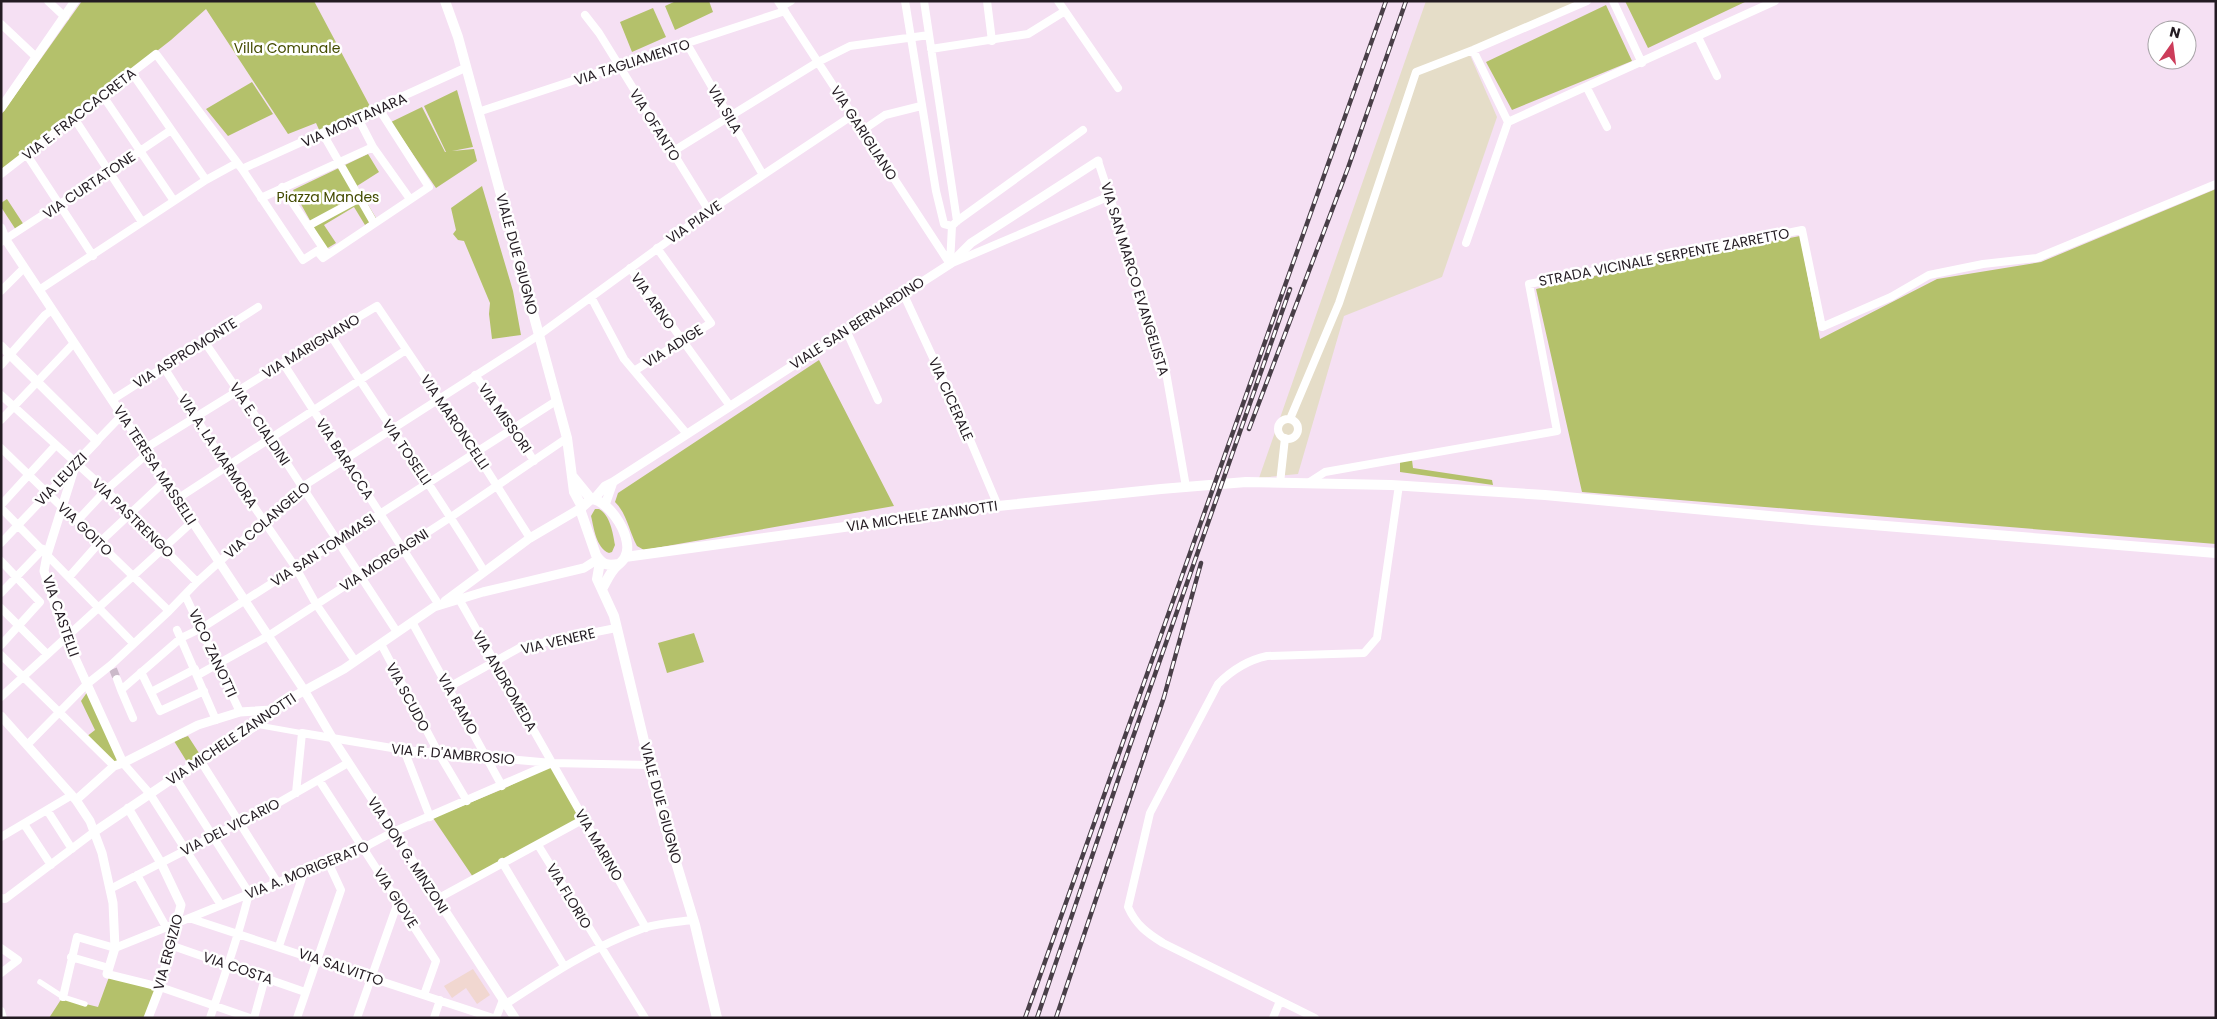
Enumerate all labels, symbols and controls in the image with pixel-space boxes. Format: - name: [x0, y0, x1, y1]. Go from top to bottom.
- north arrow: [2147, 20, 2197, 70]
- text: N: [2168, 21, 2183, 43]
- street label: VIA TAGLIAMENTO: [572, 34, 692, 90]
- park label: Villa Comunale: [234, 38, 341, 58]
- street label: VIA E. FRACCACRETA: [18, 63, 140, 165]
- street label: VIA SILA: [703, 81, 747, 137]
- street label: VIA GARIGLIANO: [826, 82, 902, 184]
- street label: VIA OFANTO: [625, 85, 685, 165]
- street label: VIA MONTANARA: [298, 88, 410, 152]
- street label: VIA CURTATONE: [39, 147, 139, 223]
- street label: VIA SAN MARCO EVANGELISTA: [1096, 180, 1174, 378]
- park label: Piazza Mandes: [277, 187, 379, 207]
- street label: VIALE DUE GIUGNO: [491, 191, 543, 317]
- street label: VIA PIAVE: [662, 196, 726, 248]
- street label: STRADA VICINALE SERPENTE ZARRETTO: [1537, 223, 1791, 291]
- street label: VIA ARNO: [626, 269, 680, 333]
- street label: VIALE SAN BERNARDINO: [786, 272, 928, 374]
- street label: VIA MARIGNANO: [258, 309, 364, 383]
- street label: VIA ASPROMONTE: [129, 313, 241, 393]
- street label: VIA ADIGE: [639, 320, 707, 372]
- street label: VIA CICERALE: [924, 354, 978, 444]
- street label: VIA MARONCELLI: [416, 371, 494, 473]
- street label: VIA E. CIALDINI: [225, 378, 295, 470]
- street label: VIA MISSORI: [474, 379, 536, 457]
- street label: VIA A. LA MARMORA: [174, 390, 262, 512]
- street label: VIA TERESA MASSELLI: [109, 401, 201, 529]
- street label: VIA BARACCA: [311, 415, 379, 503]
- street label: VIA TOSELLI: [378, 415, 436, 489]
- street label: VIA LEUZZI: [30, 448, 92, 510]
- street label: VIA PASTRENGO: [88, 474, 178, 562]
- street label: VIA COLANGELO: [220, 477, 314, 563]
- street label: VIA MICHELE ZANNOTTI: [845, 495, 999, 537]
- street label: VIA GOITO: [53, 497, 117, 561]
- street label: VIA SAN TOMMASI: [267, 509, 379, 591]
- street label: VIA MORGAGNI: [336, 524, 432, 596]
- street label: VIA CASTELLI: [38, 573, 84, 659]
- street label: VICO ZANOTTI: [184, 606, 242, 700]
- street label: VIA VENERE: [519, 623, 597, 659]
- street label: VIA ANDROMEDA: [468, 627, 542, 735]
- street label: VIA SCUDO: [381, 659, 435, 735]
- street label: VIA RAMO: [433, 670, 483, 738]
- street label: VIA MICHELE ZANNOTTI: [162, 688, 300, 790]
- street label: VIA F. D'AMBROSIO: [390, 739, 516, 769]
- street label: VIALE DUE GIUGNO: [635, 740, 687, 866]
- street label: VIA DEL VICARIO: [177, 793, 283, 861]
- street label: VIA DON G. MINZONI: [363, 793, 453, 917]
- street label: VIA MARINO: [570, 805, 628, 885]
- street label: VIA A. MORIGERATO: [242, 836, 372, 904]
- street label: VIA FLORIO: [542, 859, 596, 933]
- street label: VIA GIOVE: [369, 864, 423, 932]
- street label: VIA ERGIZIO: [148, 912, 188, 992]
- street label: VIA SALVITTO: [296, 943, 386, 991]
- street label: VIA COSTA: [200, 947, 276, 989]

